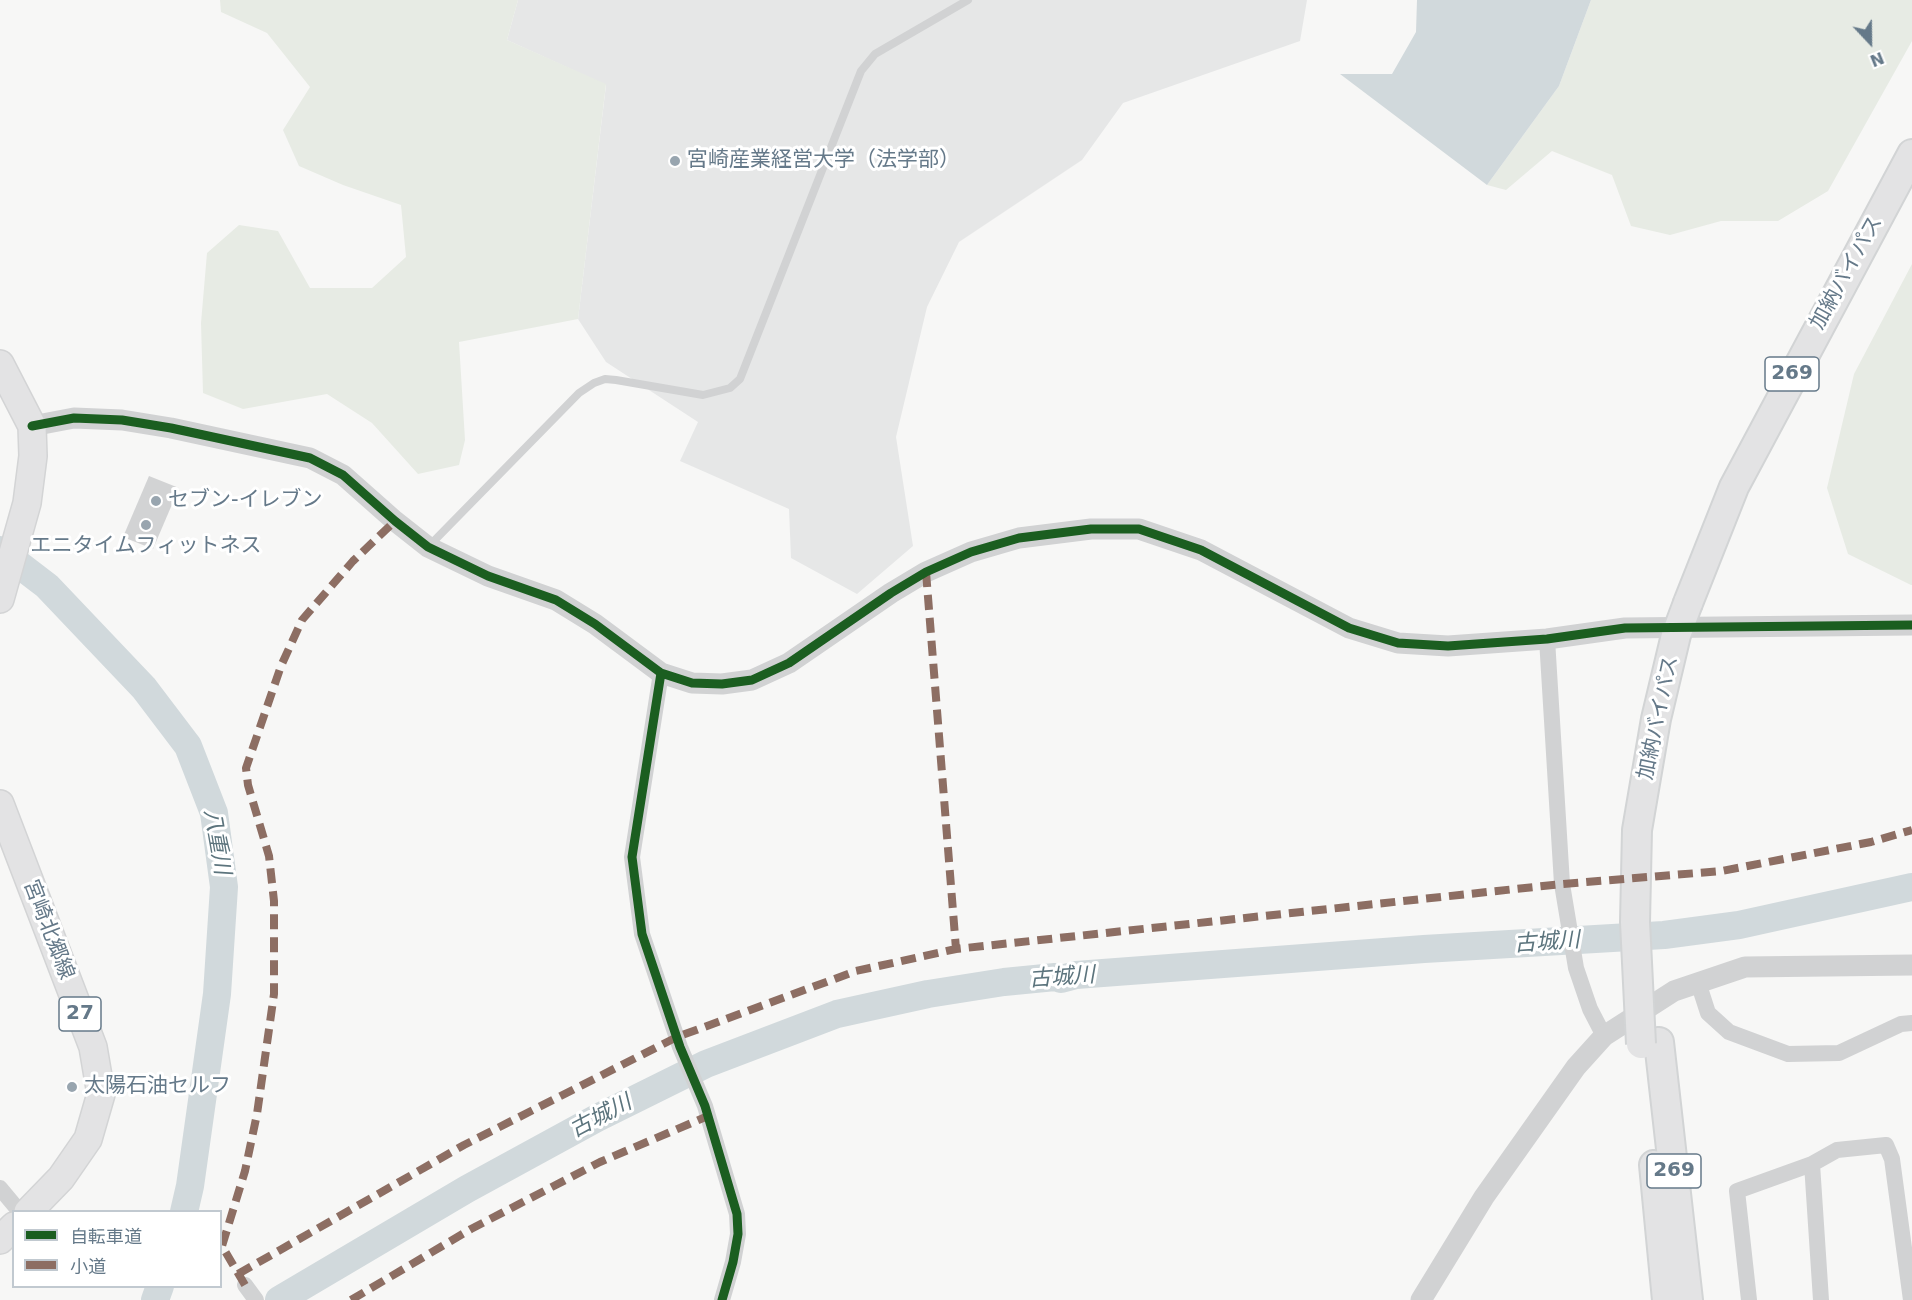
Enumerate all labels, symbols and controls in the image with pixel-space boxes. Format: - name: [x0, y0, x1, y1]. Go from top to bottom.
- north arrow: [1840, 12, 1900, 72]
- text: N: [1867, 48, 1887, 70]
- place label: 宮崎産業経営大学（法学部）: [687, 148, 960, 174]
- marker: 宮崎産業経営大学（法学部）: [668, 154, 682, 168]
- street label: 加納バイパス: [1805, 212, 1889, 334]
- road number: 269: [1765, 357, 1819, 391]
- place label: セブン-イレブン: [168, 488, 323, 514]
- marker: セブン-イレブン: [149, 494, 163, 508]
- marker: エニタイムフィットネス: [139, 518, 153, 532]
- place label: エニタイムフィットネス: [31, 534, 261, 560]
- street label: 加納バイパス: [1634, 654, 1684, 782]
- water label: 八重川: [197, 807, 235, 877]
- street label: 宮崎北郷線: [17, 876, 79, 984]
- water label: 古城川: [1513, 928, 1581, 958]
- water label: 古城川: [1028, 963, 1096, 993]
- road number: 27: [59, 997, 101, 1031]
- place label: 太陽石油セルフ: [84, 1074, 231, 1100]
- marker: 太陽石油セルフ: [65, 1080, 79, 1094]
- water label: 古城川: [566, 1090, 636, 1144]
- road number: 269: [1647, 1154, 1701, 1188]
- legend: [12, 1210, 222, 1288]
- text: 自転車道: [70, 1226, 142, 1247]
- text: 小道: [70, 1256, 106, 1277]

